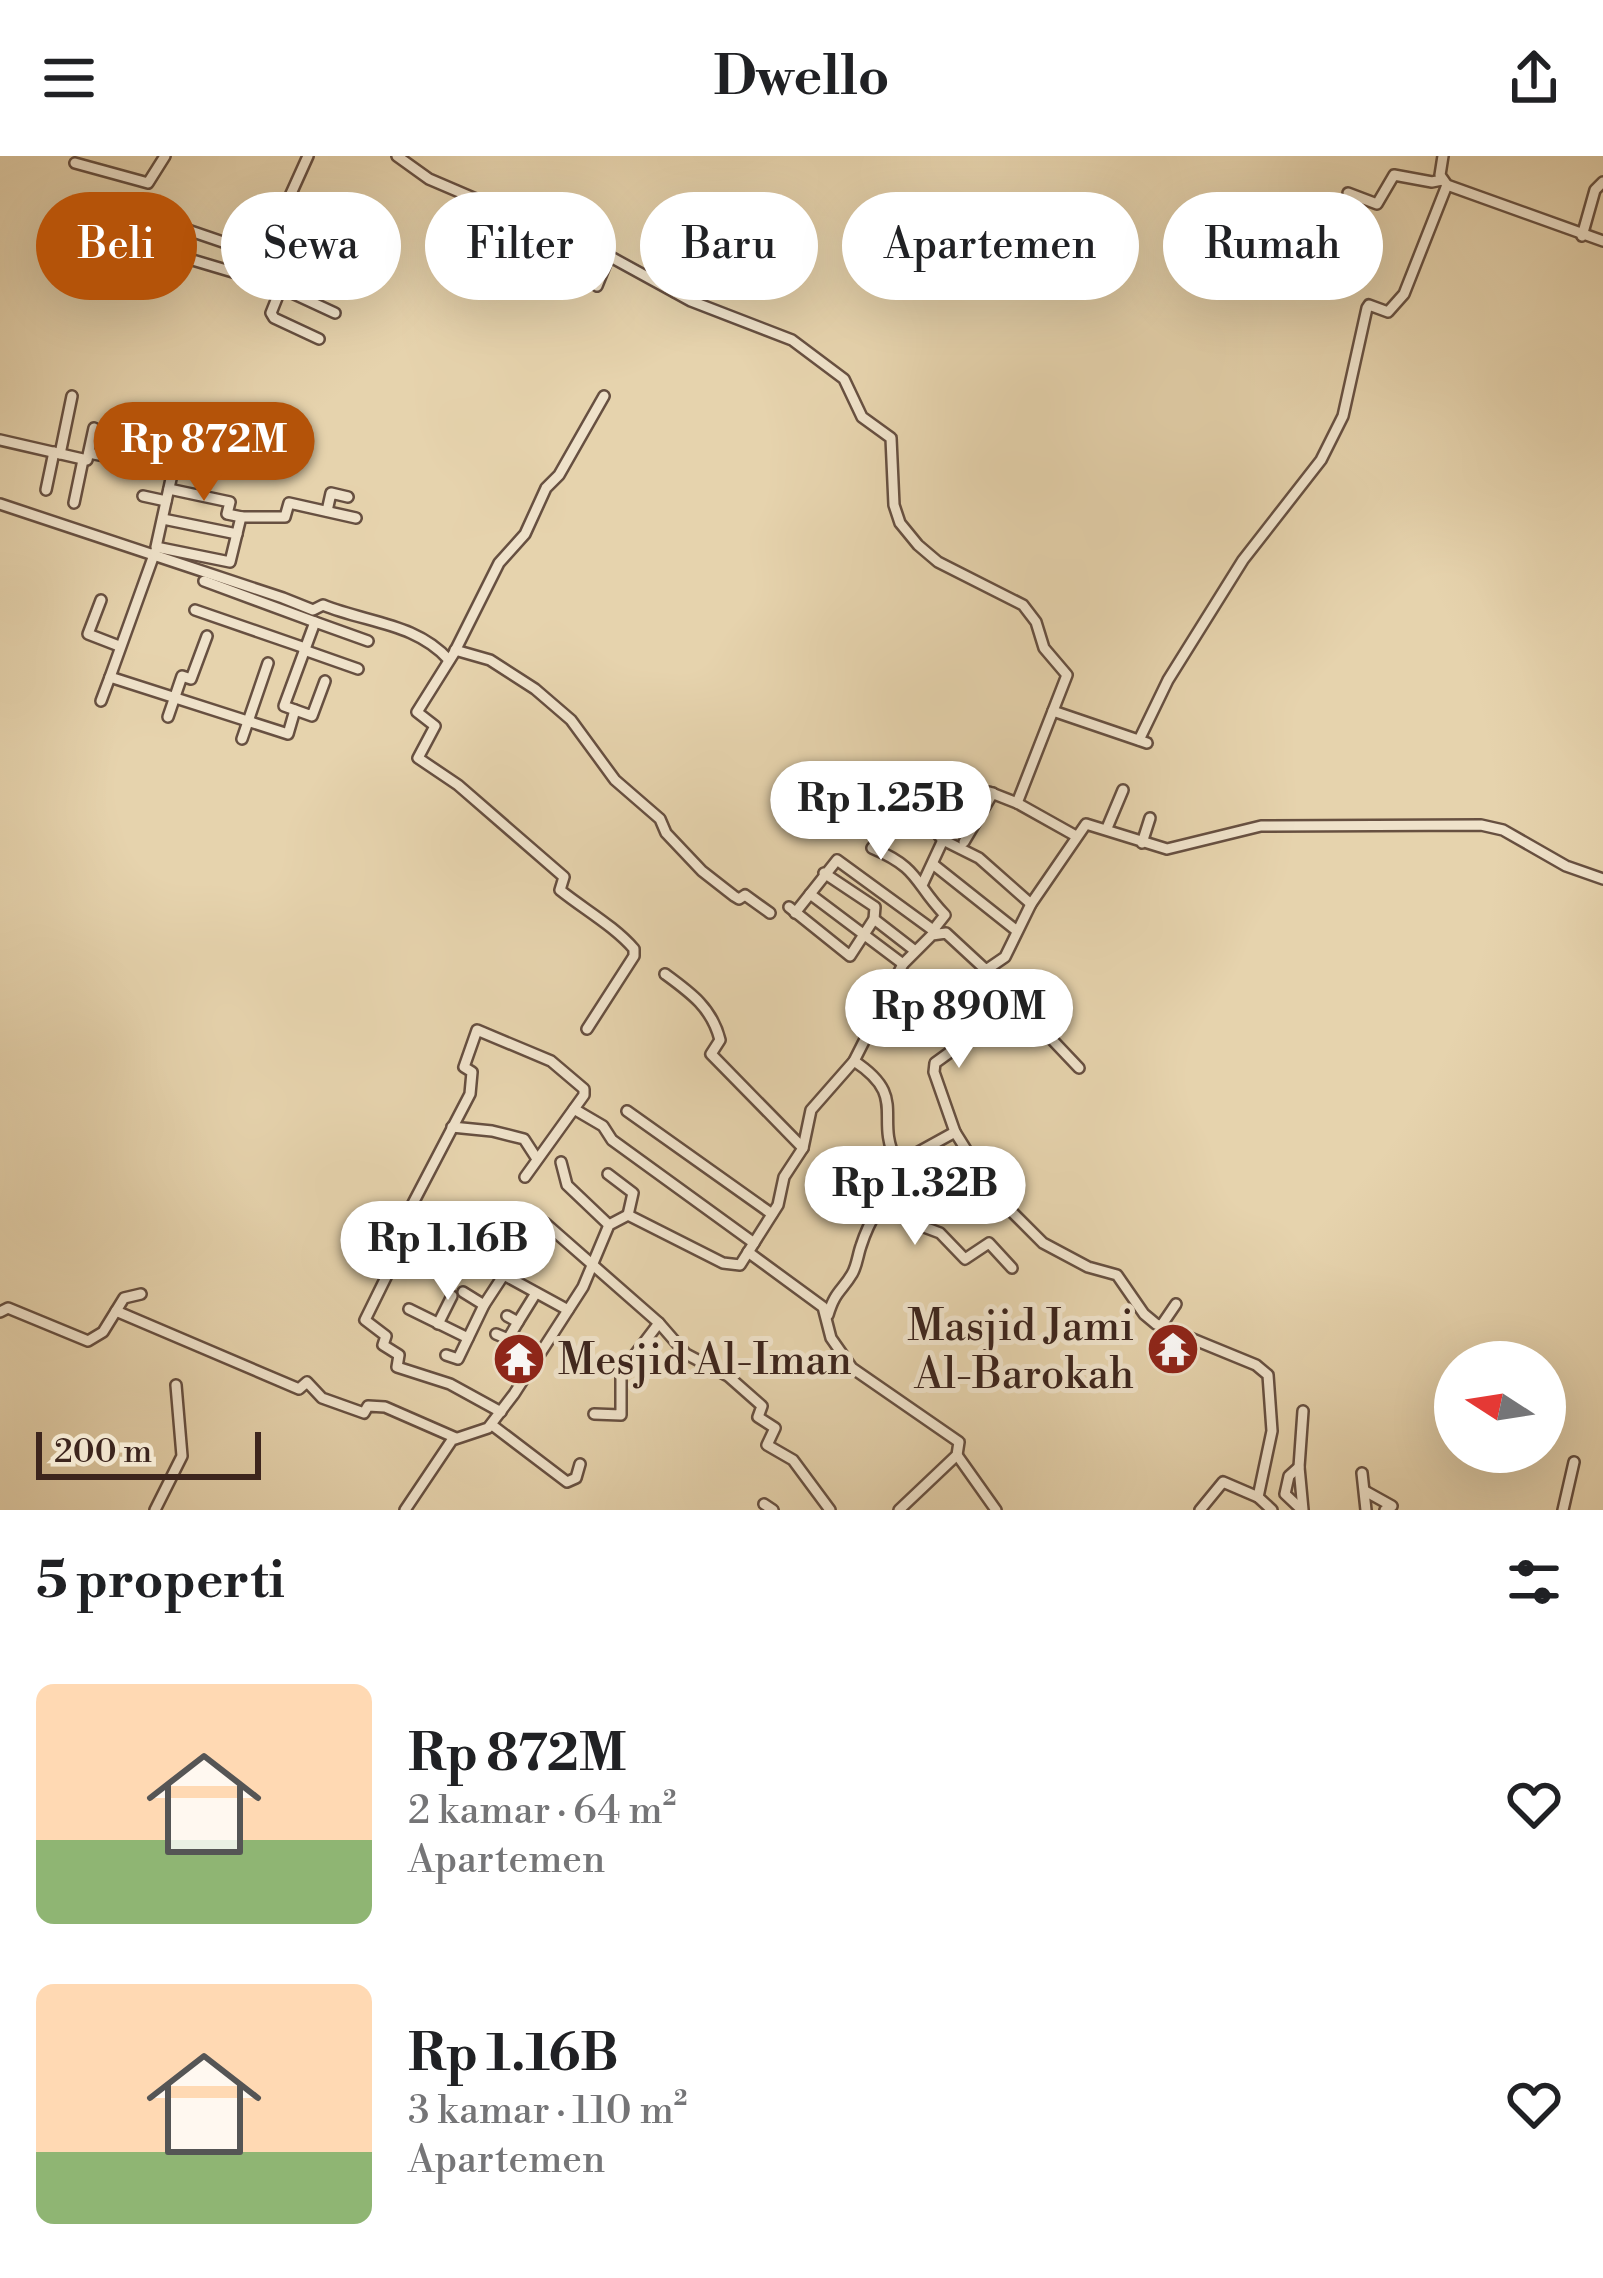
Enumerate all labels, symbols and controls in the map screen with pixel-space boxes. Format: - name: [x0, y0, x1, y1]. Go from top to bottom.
- text: Dwello: [713, 44, 890, 112]
- icon: menu: [36, 45, 102, 111]
- icon: share: [1501, 45, 1567, 111]
- chip: Beli: [36, 192, 197, 300]
- chip: Sewa: [221, 192, 401, 300]
- chip: Filter: [425, 192, 616, 300]
- chip: Baru: [640, 192, 818, 300]
- chip: Apartemen: [842, 192, 1139, 300]
- chip: Rumah: [1163, 192, 1383, 300]
- pin: Rp 872M: [93, 402, 315, 504]
- text: Rp 872M: [121, 416, 287, 465]
- pin: Rp 1.25B: [757, 761, 1005, 863]
- text: Rp 1.25B: [797, 775, 965, 824]
- pin: Rp 890M: [848, 969, 1070, 1071]
- text: Rp 890M: [872, 983, 1046, 1032]
- pin: Rp 1.32B: [791, 1146, 1039, 1248]
- text: Rp 1.32B: [832, 1160, 998, 1209]
- pin: Rp 1.16B: [324, 1201, 572, 1303]
- text: Rp 1.16B: [367, 1215, 529, 1264]
- place label: Masjid Jami Al-Barokah: [907, 1301, 1134, 1402]
- temple icon: Masjid Jami Al-Barokah: [1145, 1321, 1201, 1377]
- temple icon: Mesjid Al-Iman: [491, 1331, 547, 1387]
- place label: Mesjid Al-Iman: [558, 1335, 852, 1389]
- north arrow: [1434, 1341, 1566, 1473]
- map controls: [1434, 1341, 1566, 1473]
- scale bar: [36, 1426, 261, 1479]
- text: 200 m: [54, 1432, 152, 1473]
- icon: filters: [1501, 1549, 1567, 1615]
- text: 5 properti: [36, 1550, 285, 1614]
- text: Rp 872M: [408, 1723, 626, 1787]
- icon: home: [132, 1732, 276, 1876]
- icon: heart: [1501, 1771, 1567, 1837]
- text: 2 kamar · 64 m²: [408, 1787, 676, 1836]
- text: Apartemen: [408, 1836, 605, 1885]
- text: Rp 1.16B: [408, 2023, 619, 2087]
- icon: home: [132, 2032, 276, 2176]
- icon: heart: [1501, 2071, 1567, 2137]
- text: 3 kamar · 110 m²: [408, 2087, 688, 2136]
- text: Apartemen: [408, 2136, 605, 2185]

